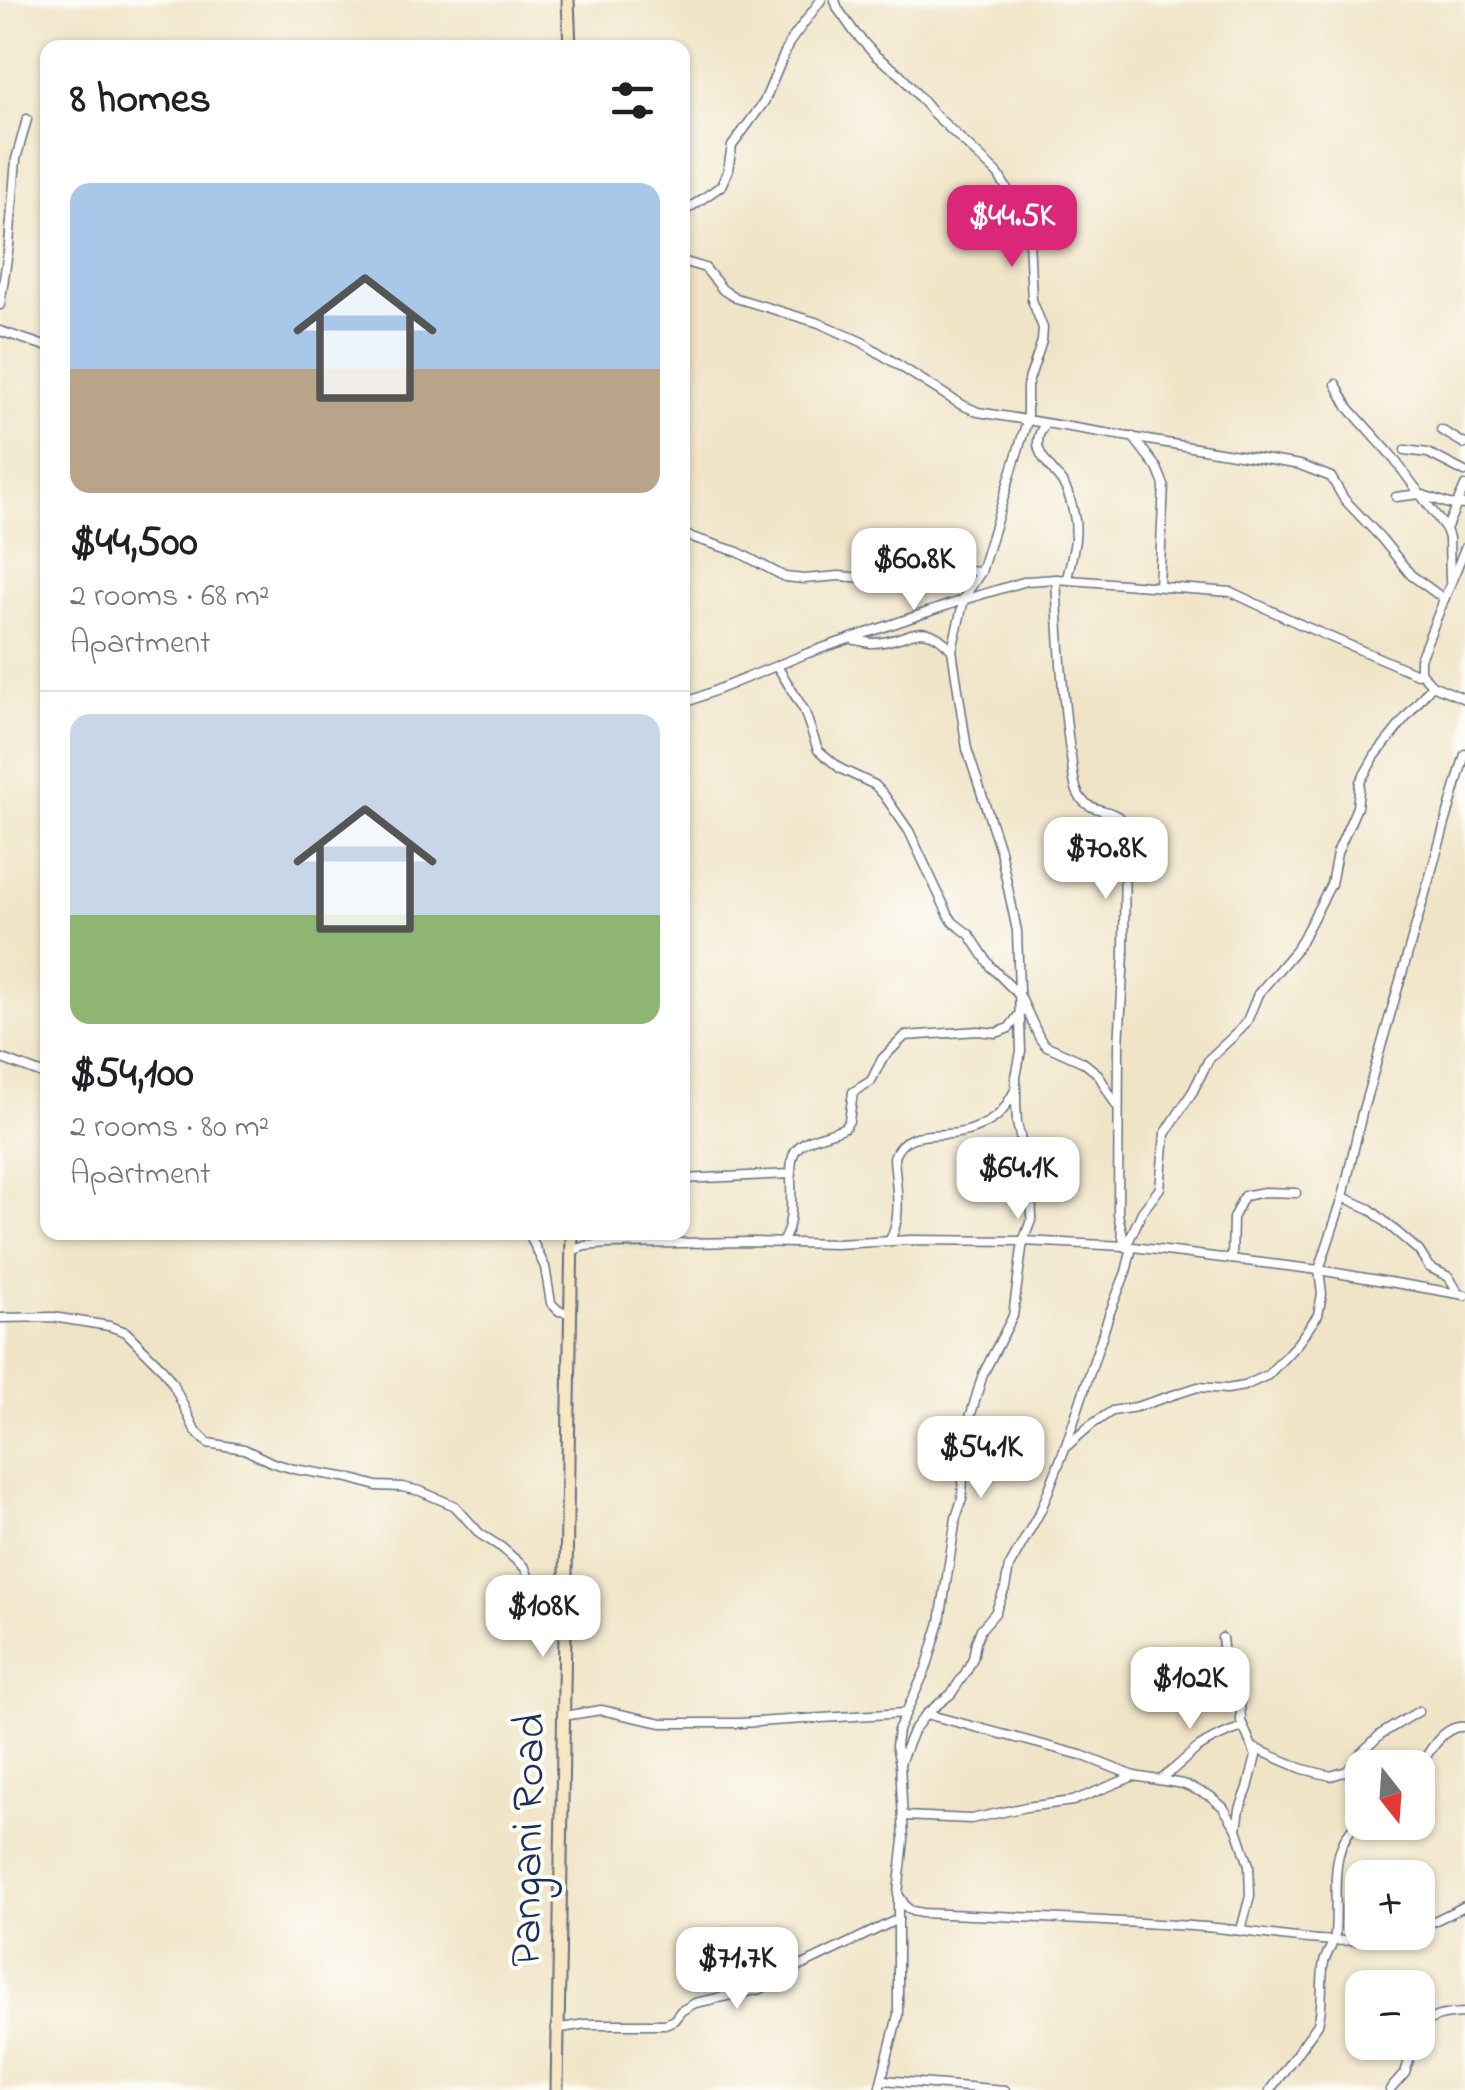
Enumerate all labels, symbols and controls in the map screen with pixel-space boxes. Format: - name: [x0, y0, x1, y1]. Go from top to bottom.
- text: 8 homes: [70, 70, 211, 131]
- icon: filters: [605, 73, 660, 128]
- pin: $44.5K: [931, 185, 1093, 270]
- text: $44.5K: [969, 194, 1055, 241]
- icon: home: [275, 248, 455, 428]
- text: $44,500: [70, 513, 198, 574]
- pin: $60.8K: [833, 528, 995, 613]
- text: $60.8K: [873, 537, 955, 584]
- text: 2 rooms · 68 m²: [70, 574, 269, 621]
- text: Apartment: [70, 621, 211, 668]
- icon: home: [275, 779, 455, 959]
- pin: $70.8K: [1025, 817, 1187, 902]
- text: $70.8K: [1066, 826, 1146, 873]
- text: $54,100: [70, 1044, 194, 1105]
- text: 2 rooms · 80 m²: [70, 1105, 269, 1152]
- pin: $64.1K: [937, 1137, 1099, 1222]
- text: $64.1K: [979, 1146, 1057, 1193]
- text: Apartment: [70, 1152, 211, 1199]
- pin: $54.1K: [900, 1416, 1062, 1501]
- text: $54.1K: [939, 1425, 1023, 1472]
- pin: $108K: [473, 1575, 613, 1660]
- text: $108K: [508, 1584, 578, 1631]
- pin: $102K: [1120, 1647, 1260, 1732]
- text: $102K: [1153, 1656, 1227, 1703]
- street label: Pangani Road: [495, 1713, 566, 1968]
- north arrow: [1345, 1750, 1435, 1840]
- map controls: [1345, 1750, 1435, 2060]
- button: +: [1345, 1860, 1435, 1950]
- pin: $71.7K: [656, 1927, 818, 2012]
- text: $71.7K: [698, 1936, 776, 1983]
- button: −: [1345, 1970, 1435, 2060]

